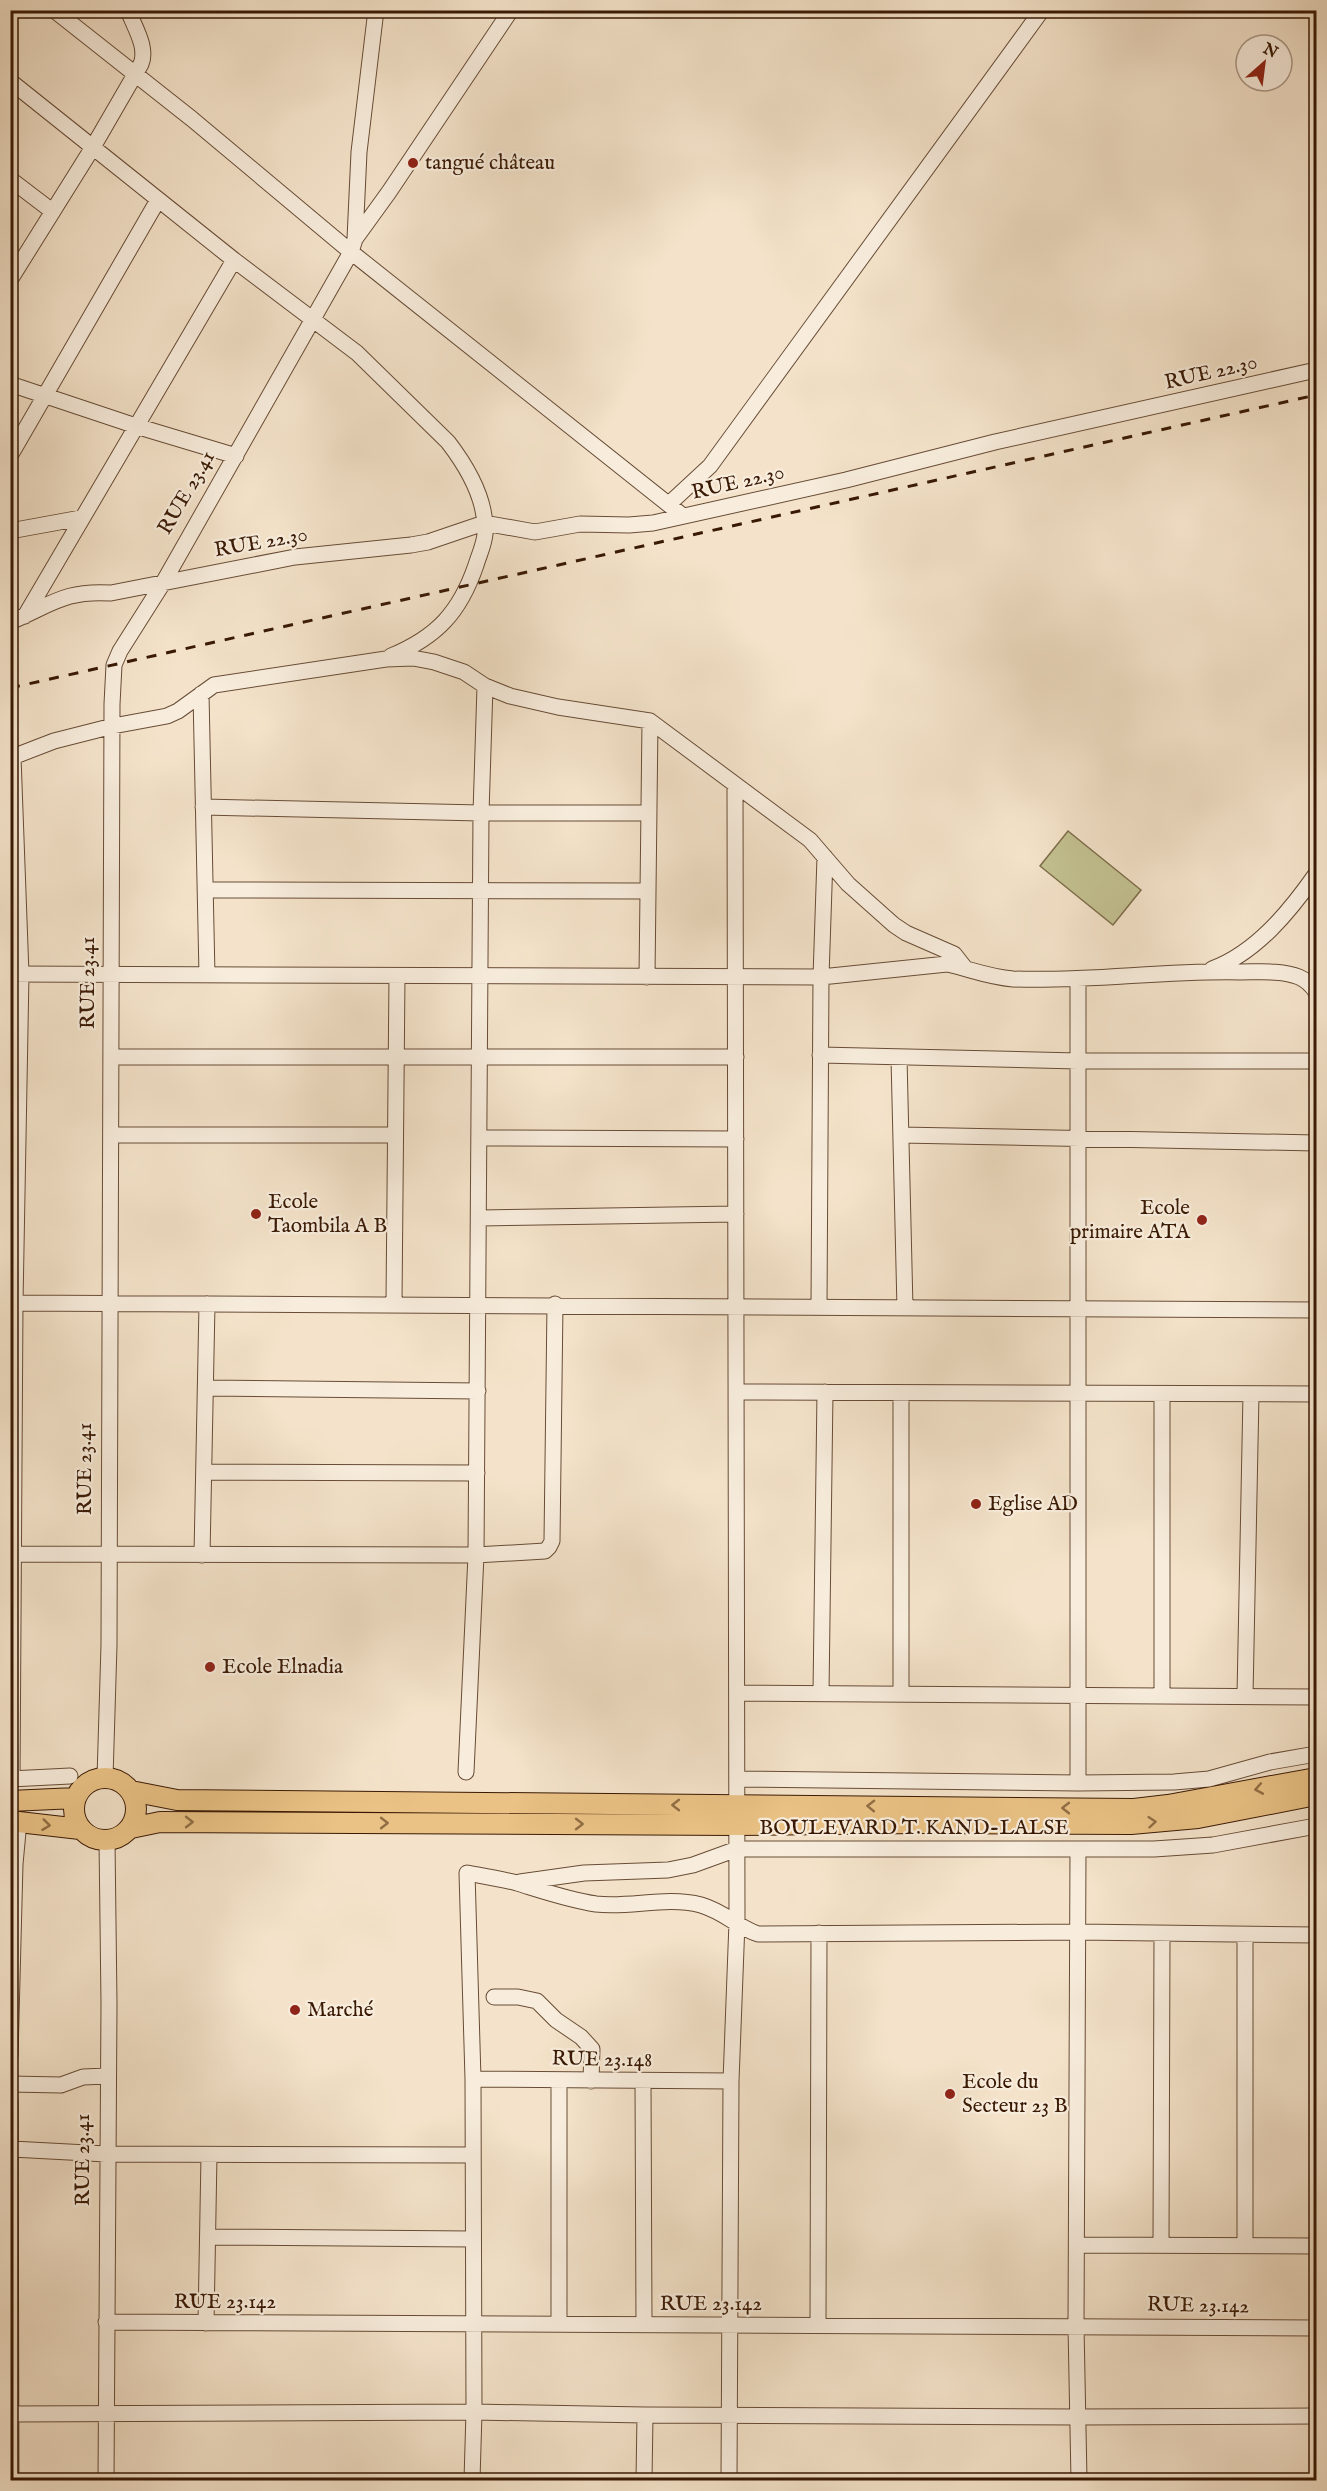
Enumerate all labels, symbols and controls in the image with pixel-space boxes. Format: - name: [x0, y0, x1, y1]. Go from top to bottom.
- north arrow: [1234, 33, 1294, 93]
- text: N: [1258, 39, 1281, 64]
- place label: tangué château: [425, 150, 555, 177]
- marker: tangué château: [406, 156, 420, 170]
- street label: RUE 22.30: [1162, 349, 1260, 397]
- street label: RUE 23.41: [152, 446, 222, 540]
- street label: RUE 22.30: [689, 459, 787, 507]
- street label: RUE 22.30: [212, 522, 310, 564]
- street label: RUE 23.41: [75, 937, 102, 1029]
- place label: Ecole Taombila A B: [268, 1189, 387, 1240]
- place label: Ecole primaire ATA: [1070, 1195, 1191, 1246]
- marker: Ecole Taombila A B: [249, 1207, 263, 1221]
- marker: Ecole primaire ATA: [1195, 1213, 1209, 1227]
- street label: RUE 23.41: [72, 1423, 99, 1515]
- place label: Eglise AD: [988, 1491, 1078, 1518]
- marker: Eglise AD: [969, 1497, 983, 1511]
- place label: Ecole Elnadia: [222, 1654, 344, 1681]
- marker: Ecole Elnadia: [203, 1660, 217, 1674]
- one-way arrow: [1254, 1782, 1264, 1794]
- one-way arrow: [671, 1799, 680, 1811]
- one-way arrow: [866, 1800, 875, 1813]
- one-way arrow: [1061, 1802, 1070, 1814]
- street label: BOULEVARD T. KAND-LALSE: [759, 1815, 1069, 1842]
- one-way arrow: [184, 1816, 193, 1829]
- one-way arrow: [1147, 1816, 1156, 1829]
- one-way arrow: [379, 1817, 388, 1830]
- one-way arrow: [41, 1818, 50, 1830]
- one-way arrow: [574, 1818, 583, 1831]
- place label: Marché: [307, 1997, 374, 2024]
- marker: Marché: [288, 2003, 302, 2017]
- street label: RUE 23.148: [551, 2046, 653, 2074]
- place label: Ecole du Secteur 23 B: [962, 2069, 1068, 2120]
- marker: Ecole du Secteur 23 B: [943, 2087, 957, 2101]
- street label: RUE 23.41: [70, 2114, 97, 2206]
- street label: RUE 23.142: [174, 2289, 276, 2316]
- street label: RUE 23.142: [660, 2291, 762, 2318]
- street label: RUE 23.142: [1147, 2292, 1249, 2320]

